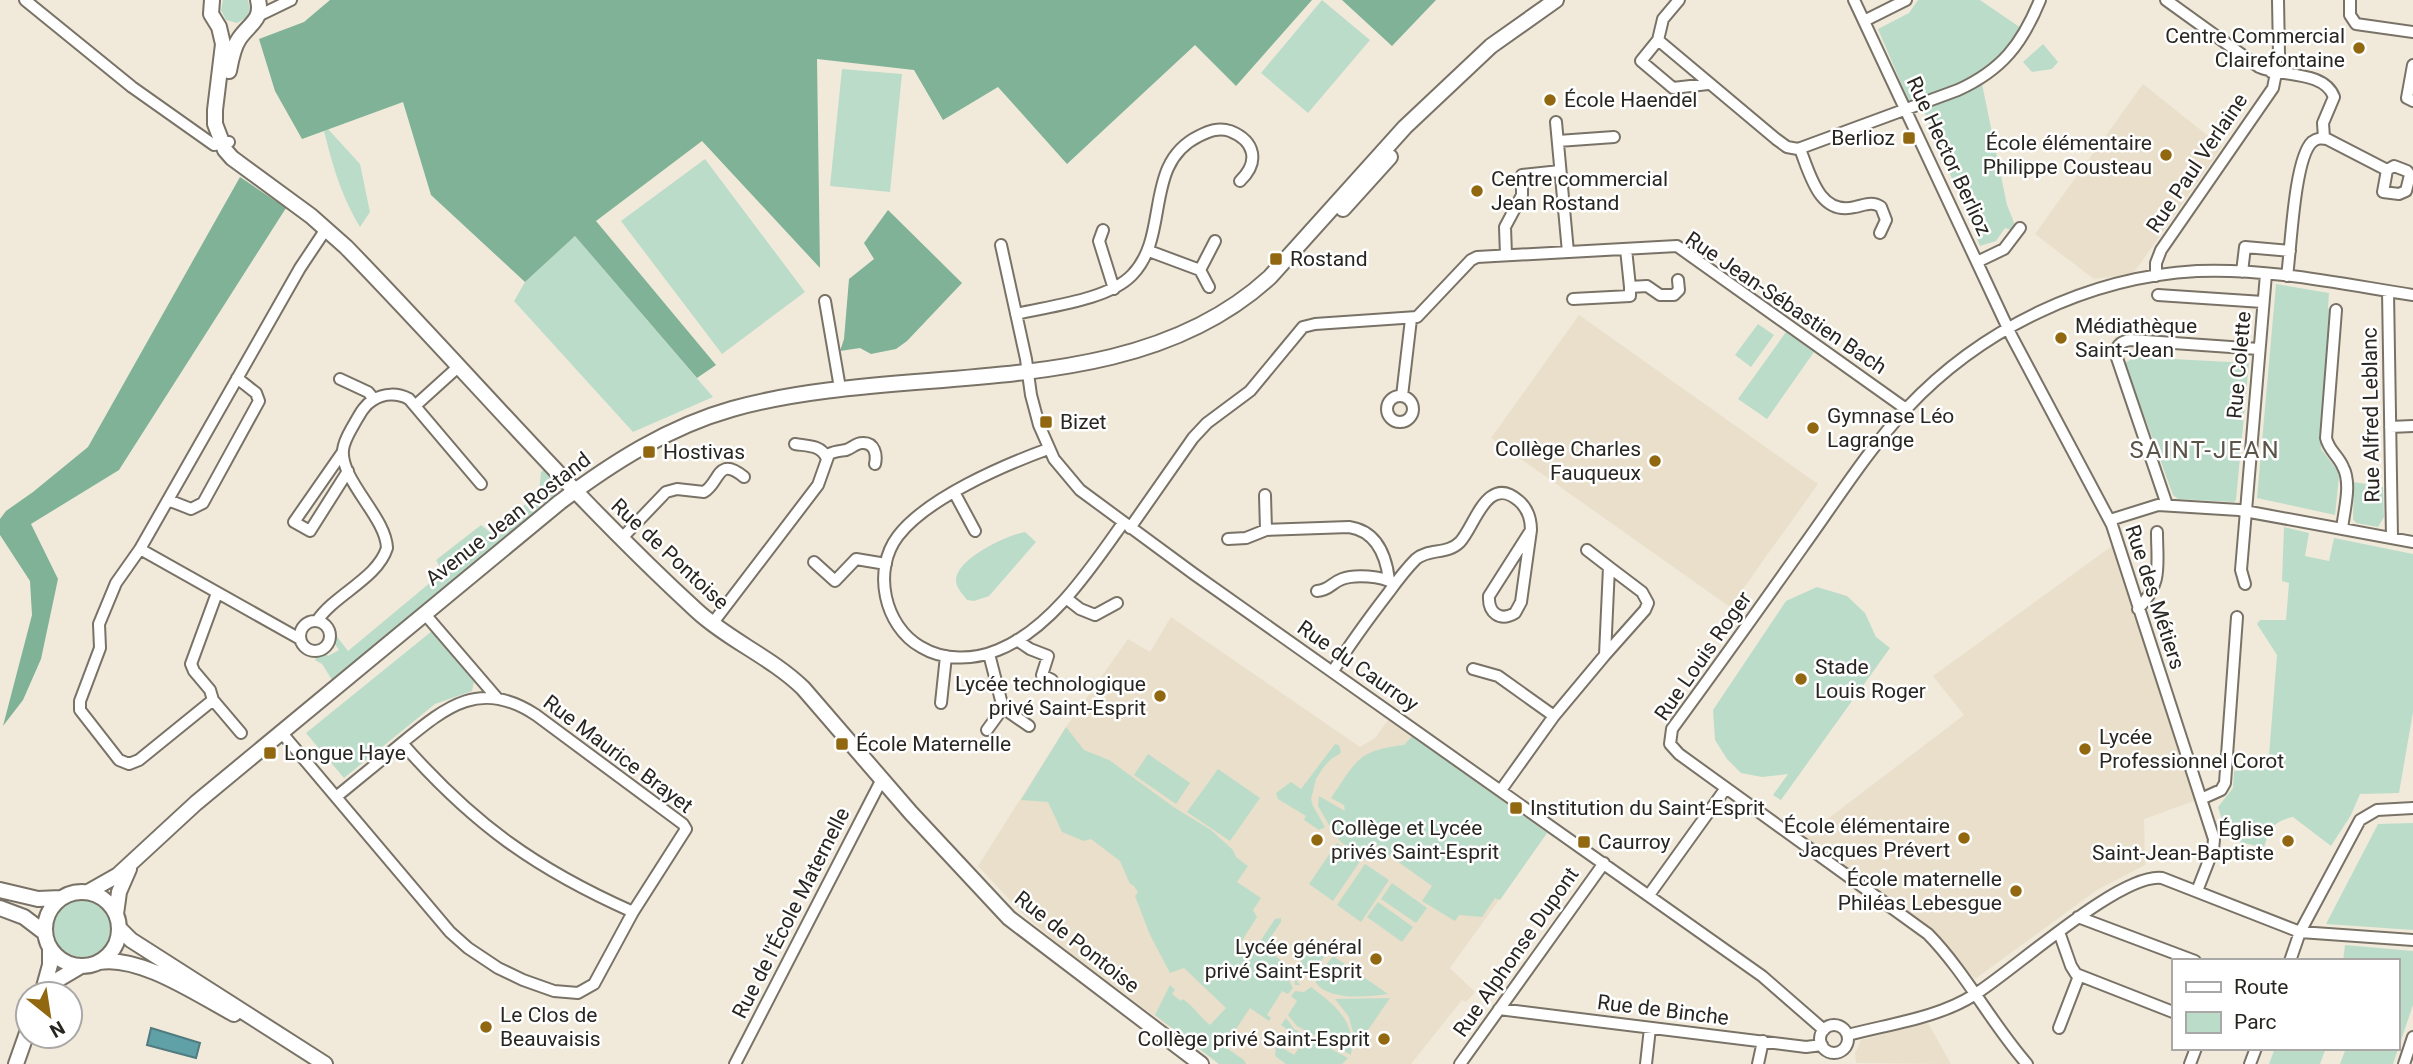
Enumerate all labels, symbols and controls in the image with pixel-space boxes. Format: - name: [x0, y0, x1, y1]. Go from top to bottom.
- place label: Centre Commercial Clairefontaine: [2165, 24, 2345, 72]
- marker: Centre Commercial Clairefontaine: [2351, 40, 2367, 56]
- street label: Rue Hector Berlioz: [1902, 73, 1996, 239]
- place label: École Haendel: [1564, 88, 1697, 112]
- street label: Rue Paul Verlaine: [2142, 89, 2252, 237]
- marker: École Haendel: [1542, 92, 1558, 108]
- place label: Berlioz: [1831, 126, 1895, 150]
- marker: Berlioz: [1901, 130, 1917, 146]
- place label: École élémentaire Philippe Cousteau: [1983, 131, 2152, 179]
- marker: École élémentaire Philippe Cousteau: [2158, 147, 2174, 163]
- place label: Centre commercial Jean Rostand: [1491, 167, 1668, 215]
- marker: Centre commercial Jean Rostand: [1469, 183, 1485, 199]
- street label: Rue Jean-Sébastien Bach: [1681, 227, 1891, 379]
- place label: Rostand: [1290, 247, 1368, 271]
- marker: Rostand: [1268, 251, 1284, 267]
- street label: Rue Colette: [2222, 310, 2256, 420]
- place label: Médiathèque Saint-Jean: [2075, 314, 2197, 362]
- street label: Rue Alfred Leblanc: [2357, 327, 2385, 503]
- marker: Médiathèque Saint-Jean: [2053, 330, 2069, 346]
- place label: Gymnase Léo Lagrange: [1827, 404, 1954, 452]
- place label: Bizet: [1060, 410, 1107, 434]
- marker: Bizet: [1038, 414, 1054, 430]
- marker: Gymnase Léo Lagrange: [1805, 420, 1821, 436]
- district label: SAINT-JEAN: [2129, 436, 2281, 464]
- place label: Collège Charles Fauqueux: [1495, 437, 1641, 485]
- place label: Hostivas: [663, 440, 745, 464]
- marker: Hostivas: [641, 444, 657, 460]
- street label: Avenue Jean Rostand: [421, 447, 595, 591]
- marker: Collège Charles Fauqueux: [1647, 453, 1663, 469]
- street label: Rue de Pontoise: [606, 494, 734, 614]
- street label: Rue des Métiers: [2120, 522, 2190, 672]
- street label: Rue Louis Roger: [1650, 587, 1756, 725]
- street label: Rue du Caurroy: [1293, 615, 1423, 717]
- place label: Stade Louis Roger: [1815, 655, 1926, 703]
- marker: Stade Louis Roger: [1793, 671, 1809, 687]
- place label: Lycée technologique privé Saint-Esprit: [955, 672, 1146, 720]
- marker: Lycée technologique privé Saint-Esprit: [1152, 688, 1168, 704]
- street label: Rue Maurice Brayet: [539, 690, 697, 818]
- place label: Lycée Professionnel Corot: [2099, 725, 2284, 773]
- place label: École Maternelle: [856, 732, 1011, 756]
- marker: École Maternelle: [834, 736, 850, 752]
- place label: Longue Haye: [284, 741, 406, 765]
- marker: Lycée Professionnel Corot: [2077, 741, 2093, 757]
- marker: Longue Haye: [262, 745, 278, 761]
- place label: Institution du Saint-Esprit: [1530, 796, 1765, 820]
- marker: Institution du Saint-Esprit: [1508, 800, 1524, 816]
- street label: Rue de l'École Maternelle: [727, 804, 855, 1022]
- place label: École élémentaire Jacques Prévert: [1784, 814, 1950, 862]
- place label: Collège et Lycée privés Saint-Esprit: [1331, 816, 1499, 864]
- place label: Église Saint-Jean-Baptiste: [2092, 817, 2274, 865]
- place label: Caurroy: [1598, 830, 1671, 854]
- marker: École élémentaire Jacques Prévert: [1956, 830, 1972, 846]
- marker: Collège et Lycée privés Saint-Esprit: [1309, 832, 1325, 848]
- marker: Église Saint-Jean-Baptiste: [2280, 833, 2296, 849]
- marker: Caurroy: [1576, 834, 1592, 850]
- street label: Rue Alphonse Dupont: [1448, 863, 1584, 1041]
- place label: École maternelle Philéas Lebesgue: [1838, 867, 2002, 915]
- marker: École maternelle Philéas Lebesgue: [2008, 883, 2024, 899]
- street label: Rue de Pontoise: [1010, 886, 1144, 998]
- place label: Lycée général privé Saint-Esprit: [1205, 935, 1362, 983]
- marker: Lycée général privé Saint-Esprit: [1368, 951, 1384, 967]
- legend: [2172, 959, 2399, 1050]
- text: Route: [2234, 975, 2289, 999]
- north arrow: [14, 980, 84, 1050]
- street label: Rue de Binche: [1596, 990, 1730, 1030]
- place label: Le Clos de Beauvaisis: [500, 1003, 601, 1051]
- text: Parc: [2234, 1010, 2276, 1034]
- text: N: [46, 1016, 69, 1043]
- marker: Le Clos de Beauvaisis: [478, 1019, 494, 1035]
- place label: Collège privé Saint-Esprit: [1138, 1027, 1370, 1051]
- marker: Collège privé Saint-Esprit: [1376, 1031, 1392, 1047]

